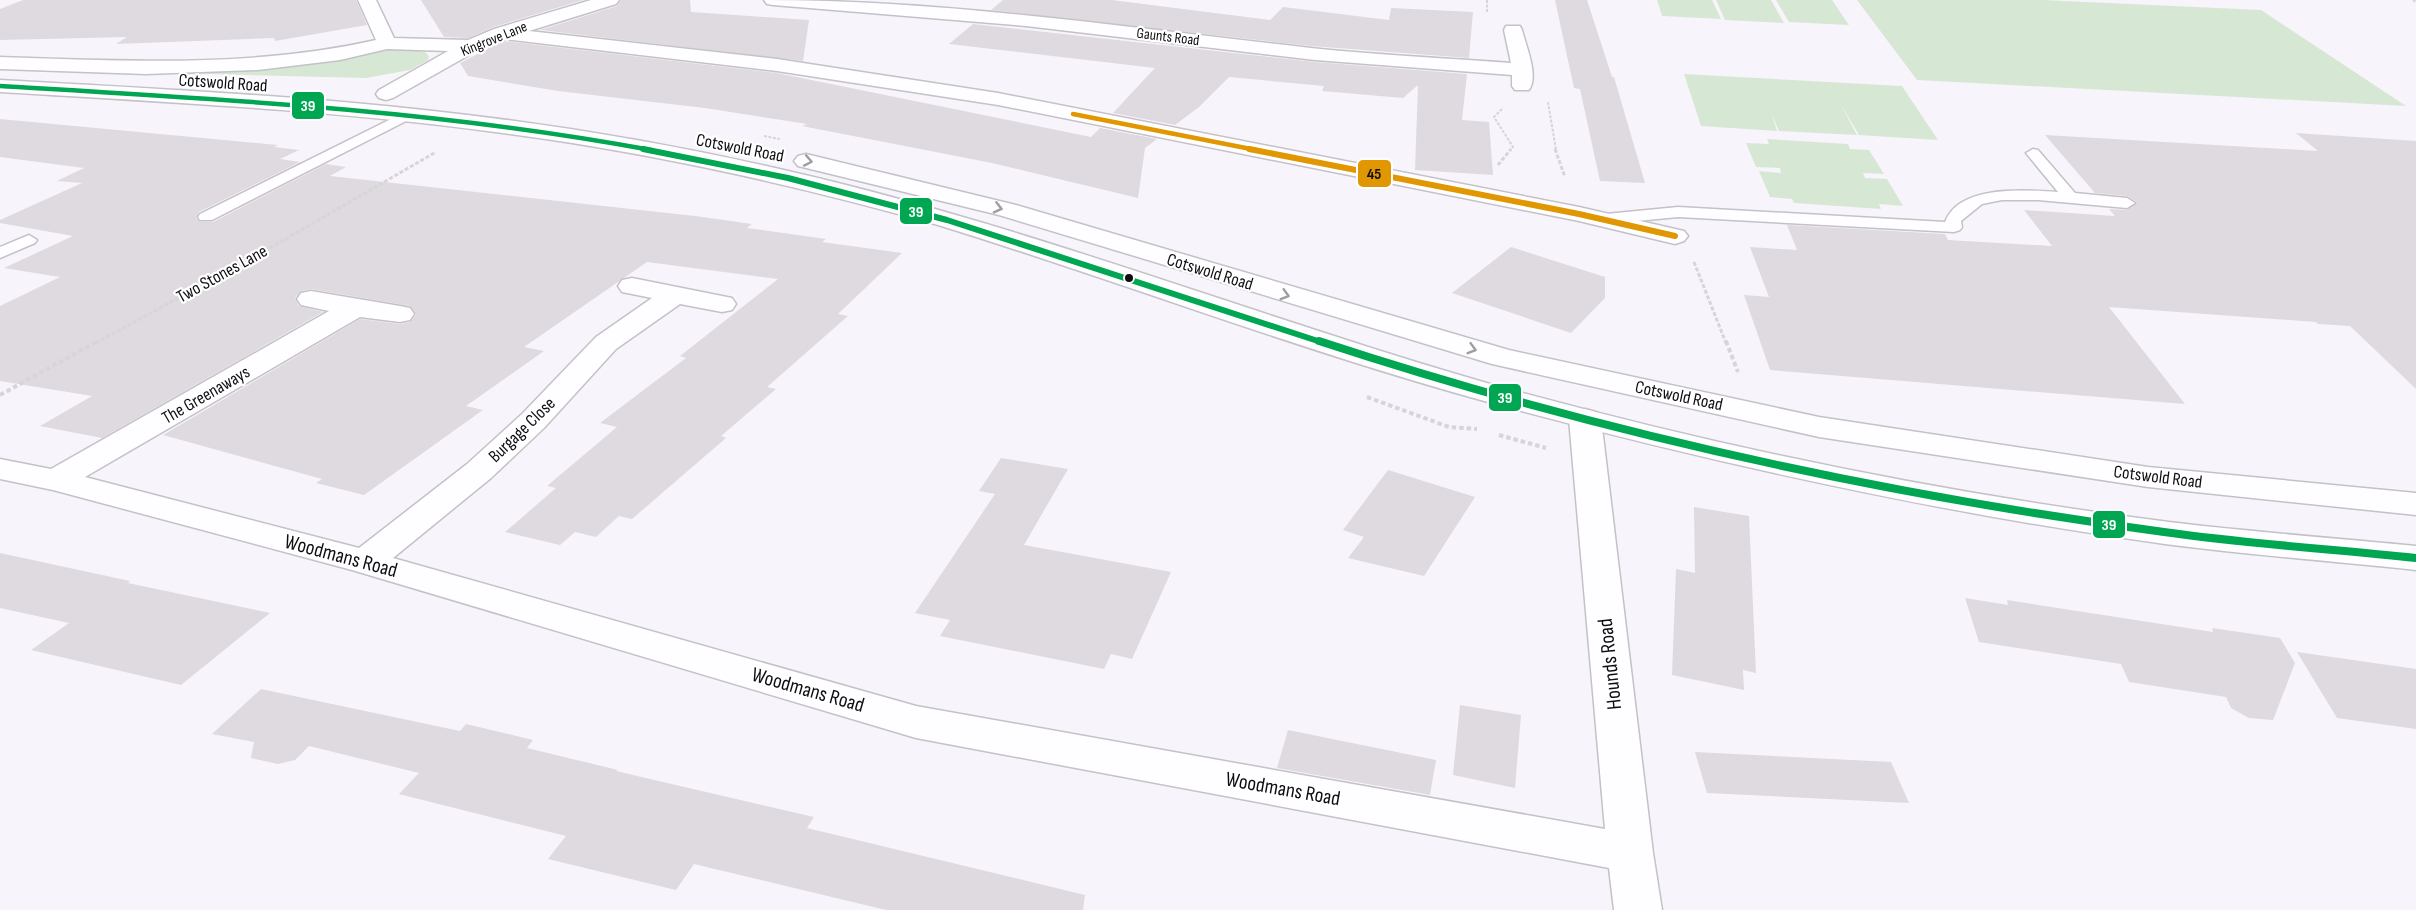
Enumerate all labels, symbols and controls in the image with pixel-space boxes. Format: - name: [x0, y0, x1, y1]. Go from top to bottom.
- street label: Kingrove Lane: [458, 17, 530, 61]
- street label: Gaunts Road: [1135, 24, 1201, 50]
- street label: Cotswold Road: [178, 69, 268, 97]
- line badge: 39: [291, 91, 325, 120]
- text: 39: [301, 97, 315, 116]
- street label: Cotswold Road: [694, 129, 786, 167]
- one-way arrow: [803, 154, 813, 167]
- line badge: 45: [1357, 159, 1392, 188]
- text: 45: [1367, 165, 1381, 184]
- line badge: 39: [899, 197, 933, 225]
- one-way arrow: [992, 200, 1002, 213]
- text: 39: [909, 203, 923, 222]
- street label: Two Stones Lane: [173, 241, 271, 307]
- street label: Cotswold Road: [1164, 249, 1256, 295]
- unlabelled marker: [1123, 272, 1135, 284]
- one-way arrow: [1279, 288, 1290, 300]
- one-way arrow: [1466, 342, 1477, 354]
- street label: The Greenaways: [158, 361, 254, 429]
- street label: Cotswold Road: [1633, 376, 1725, 416]
- line badge: 39: [1488, 383, 1522, 412]
- text: 39: [1498, 389, 1512, 408]
- street label: Burgage Close: [484, 393, 560, 467]
- street label: Cotswold Road: [2113, 461, 2203, 493]
- line badge: 39: [2092, 510, 2126, 539]
- text: 39: [2102, 516, 2116, 535]
- street label: Woodmans Road: [282, 529, 400, 583]
- street label: Hounds Road: [1593, 617, 1627, 711]
- street label: Woodmans Road: [749, 662, 867, 718]
- street label: Woodmans Road: [1224, 767, 1342, 811]

